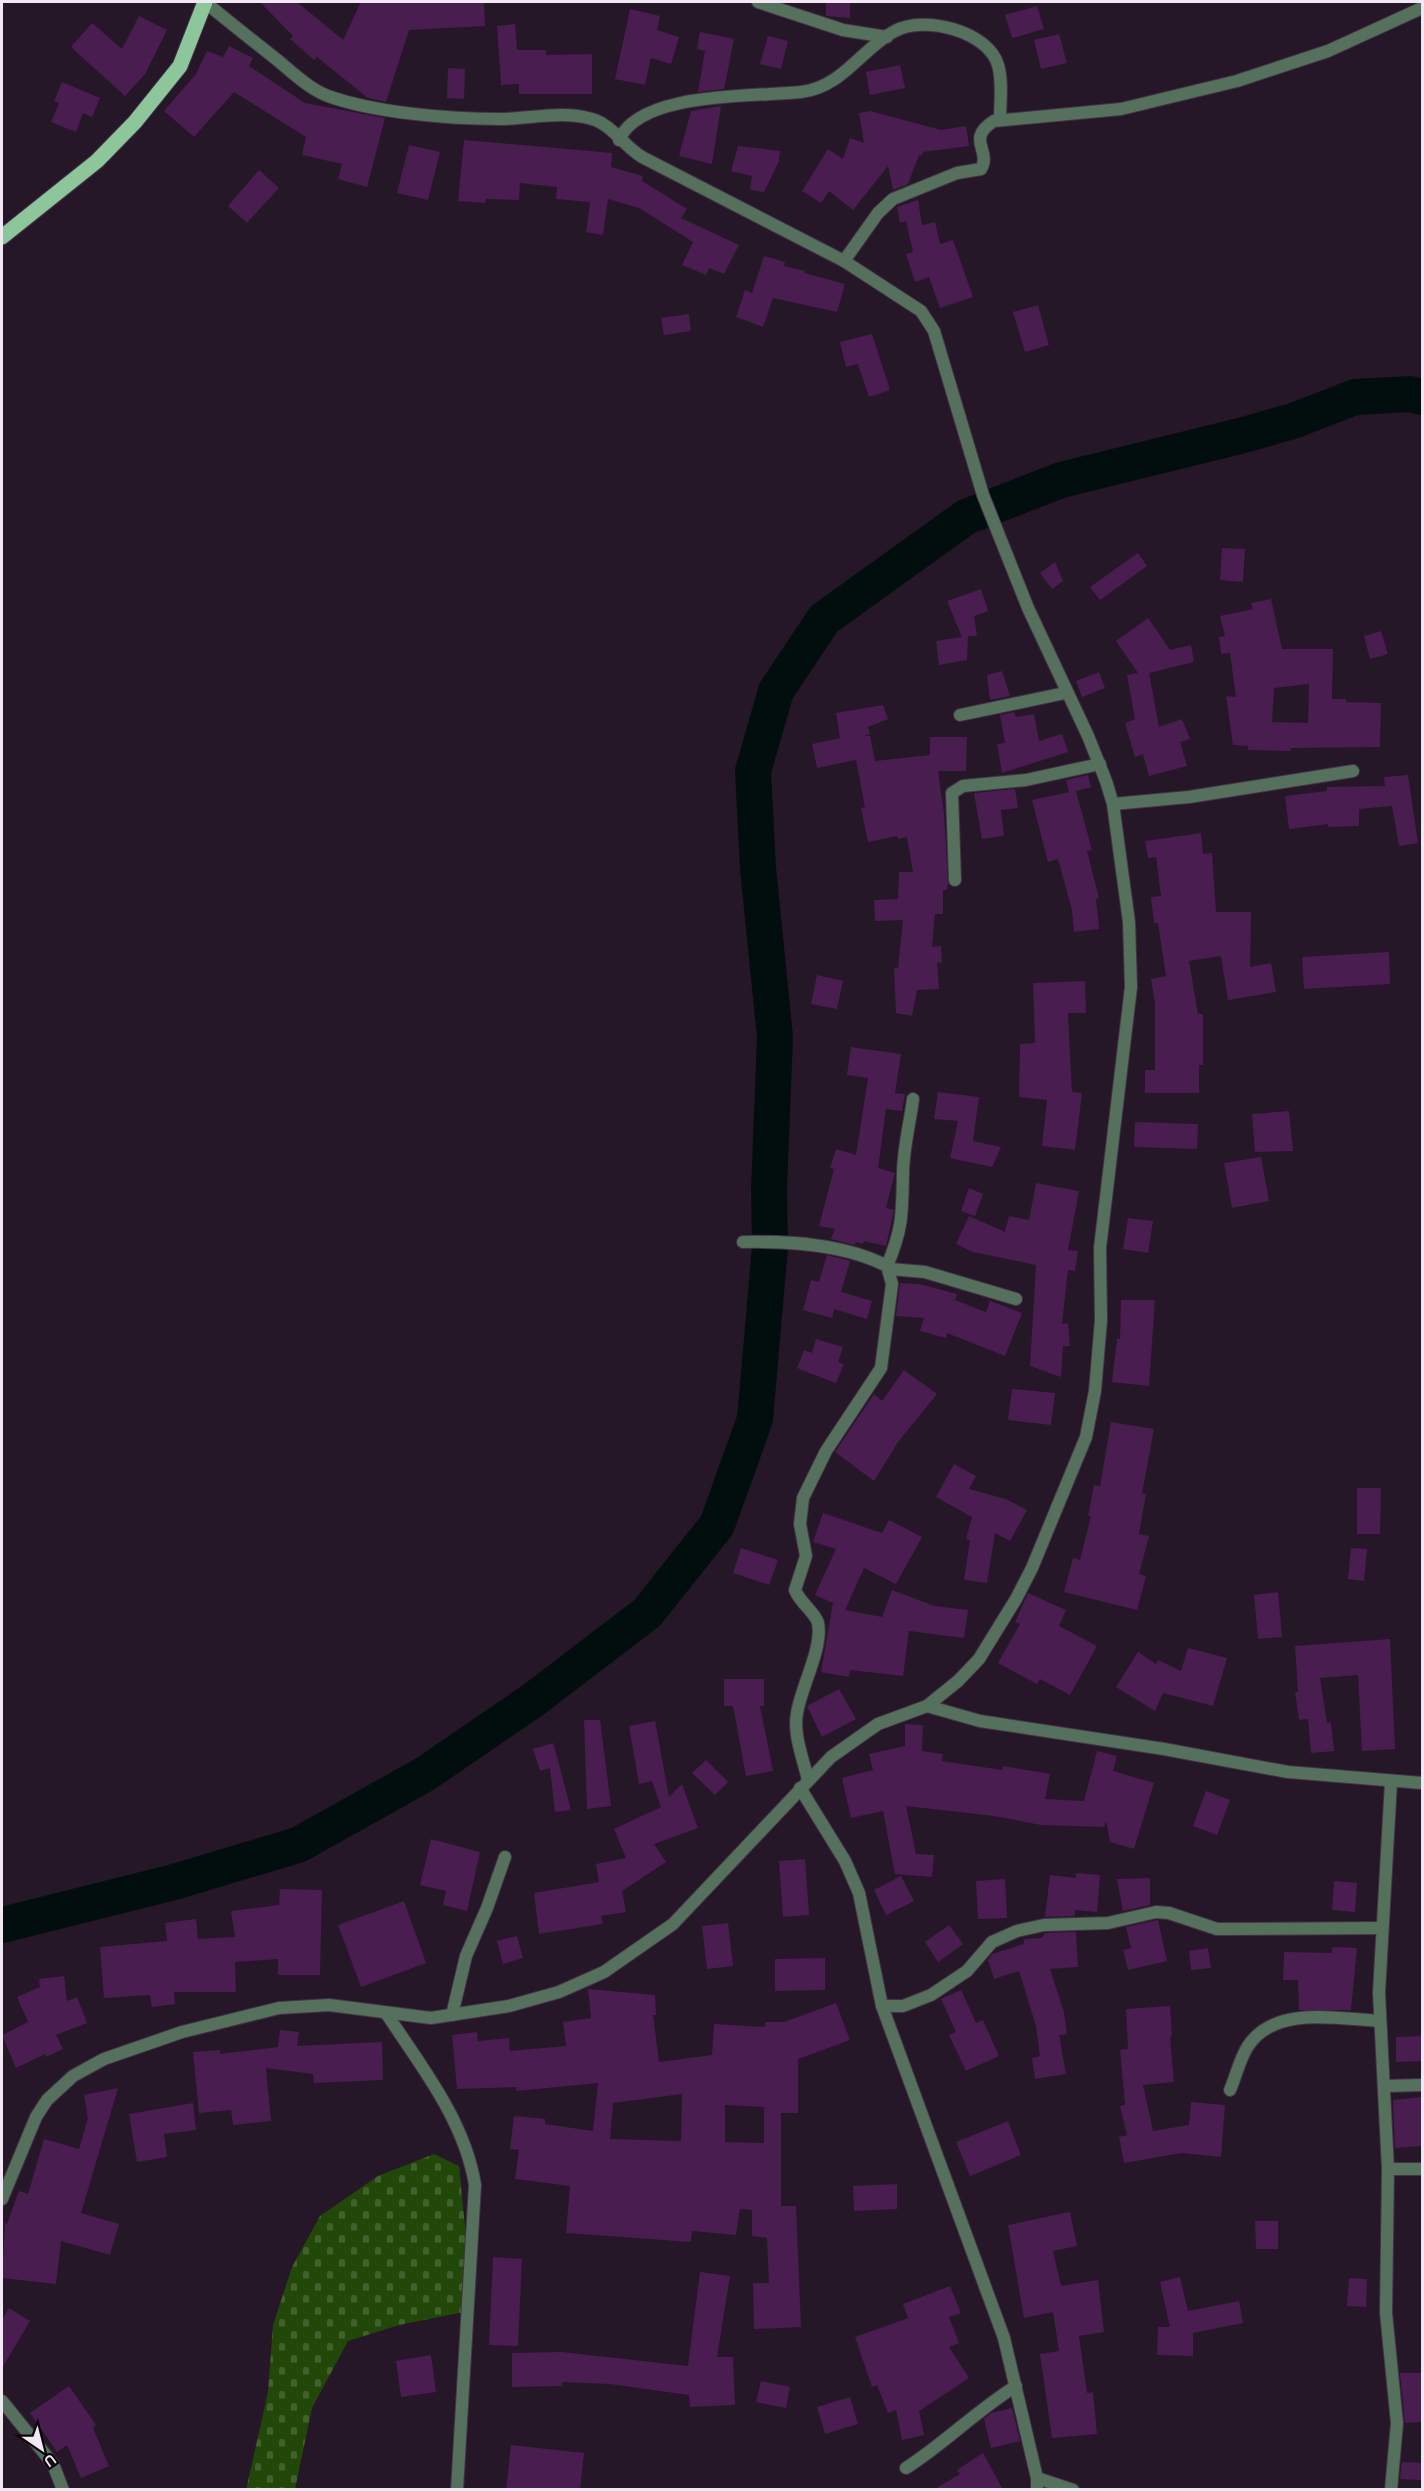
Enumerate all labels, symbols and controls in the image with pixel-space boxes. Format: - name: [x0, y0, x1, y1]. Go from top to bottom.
- north arrow: [12, 2419, 72, 2479]
- text: U: [40, 2450, 60, 2472]

